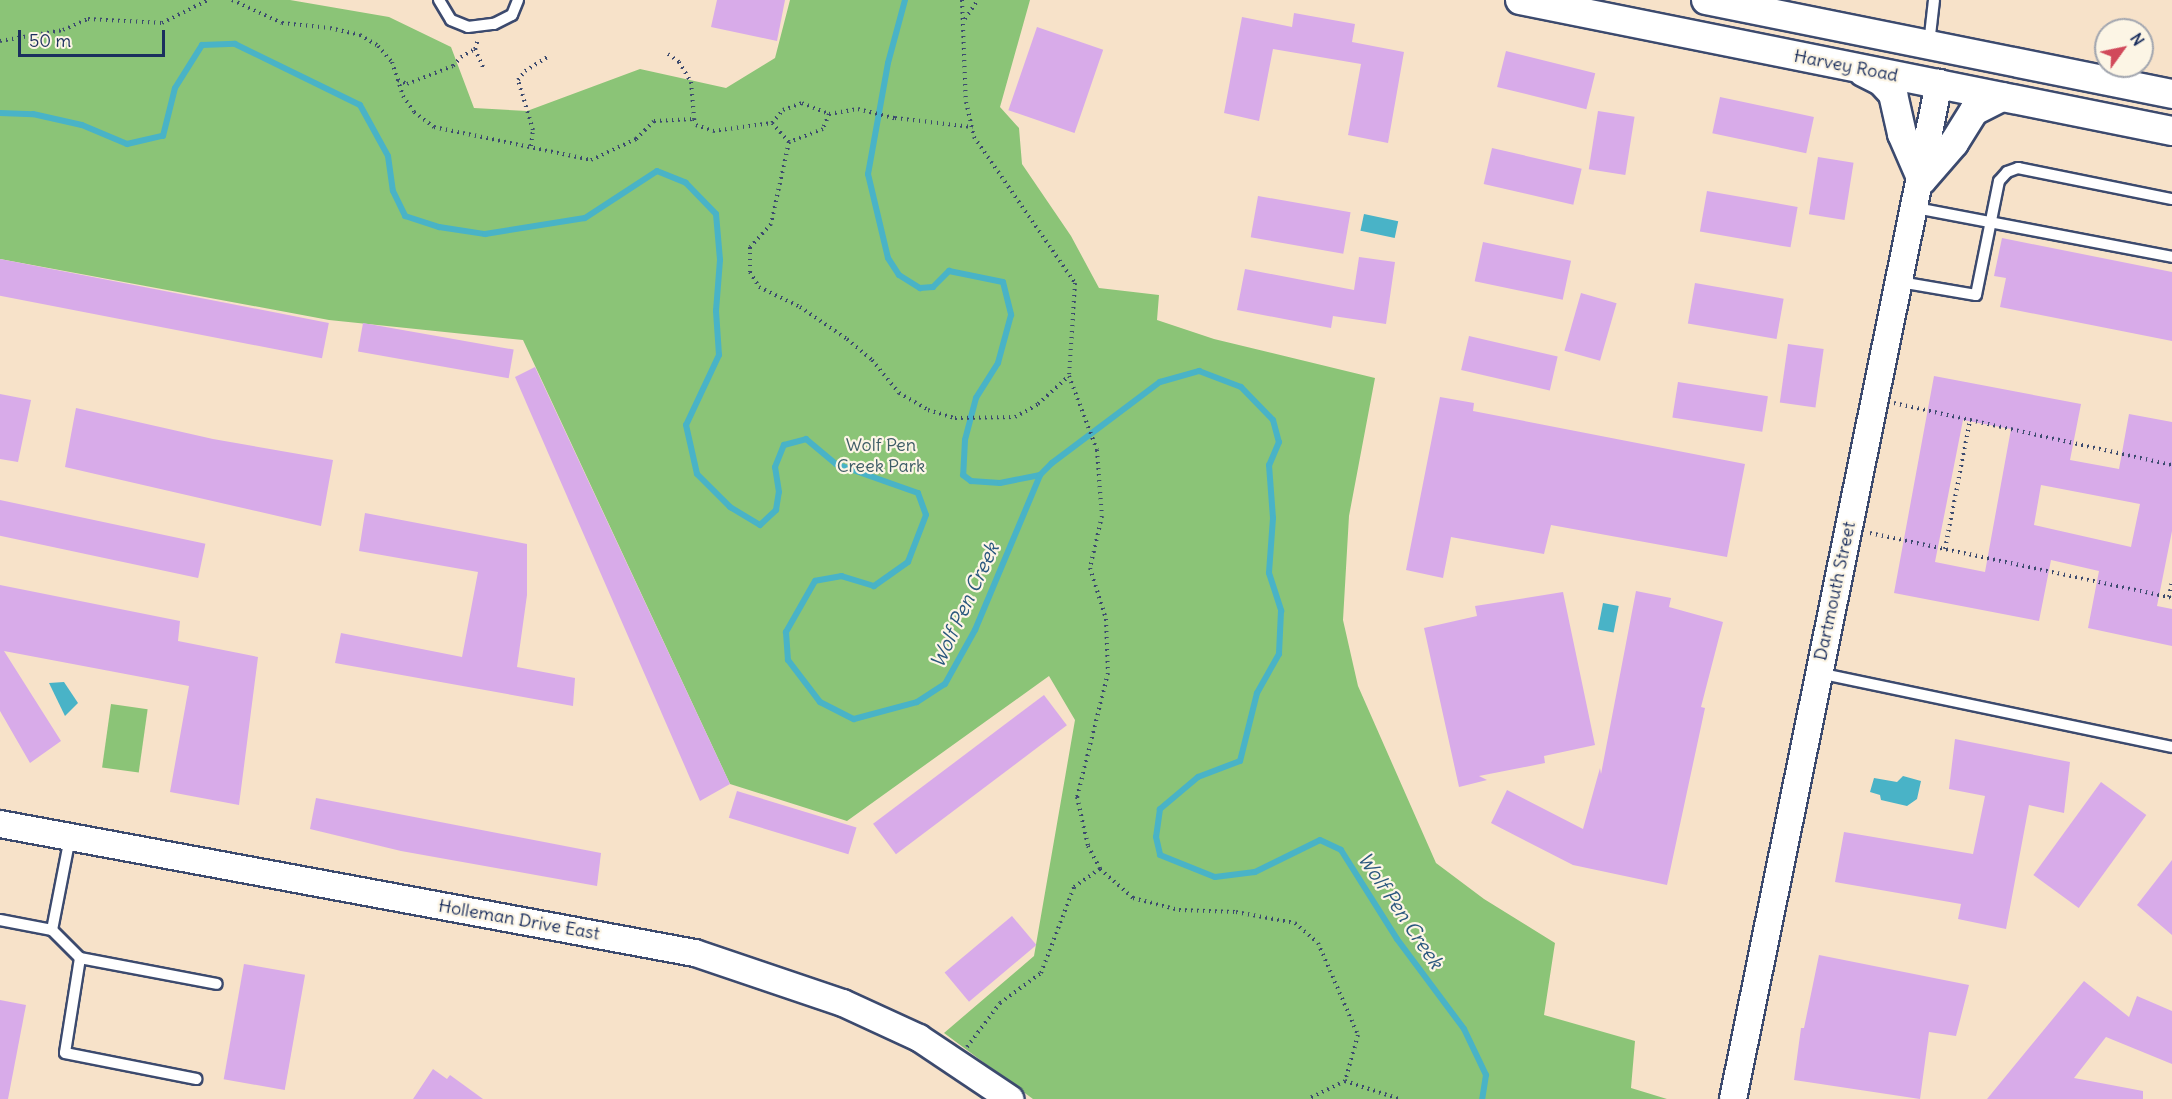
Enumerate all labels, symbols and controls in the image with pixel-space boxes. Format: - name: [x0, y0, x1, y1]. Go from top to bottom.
- scale bar: [21, 18, 168, 56]
- north arrow: [2094, 18, 2154, 78]
- text: 50 m: [29, 29, 71, 52]
- text: N: [2126, 29, 2149, 49]
- street label: Harvey Road: [1792, 45, 1900, 87]
- park label: Wolf Pen Creek Park: [837, 435, 925, 478]
- street label: Dartmouth Street: [1810, 519, 1860, 663]
- water label: Wolf Pen Creek: [925, 539, 1003, 671]
- water label: Wolf Pen Creek: [1353, 847, 1449, 973]
- street label: Holleman Drive East: [437, 895, 601, 945]

